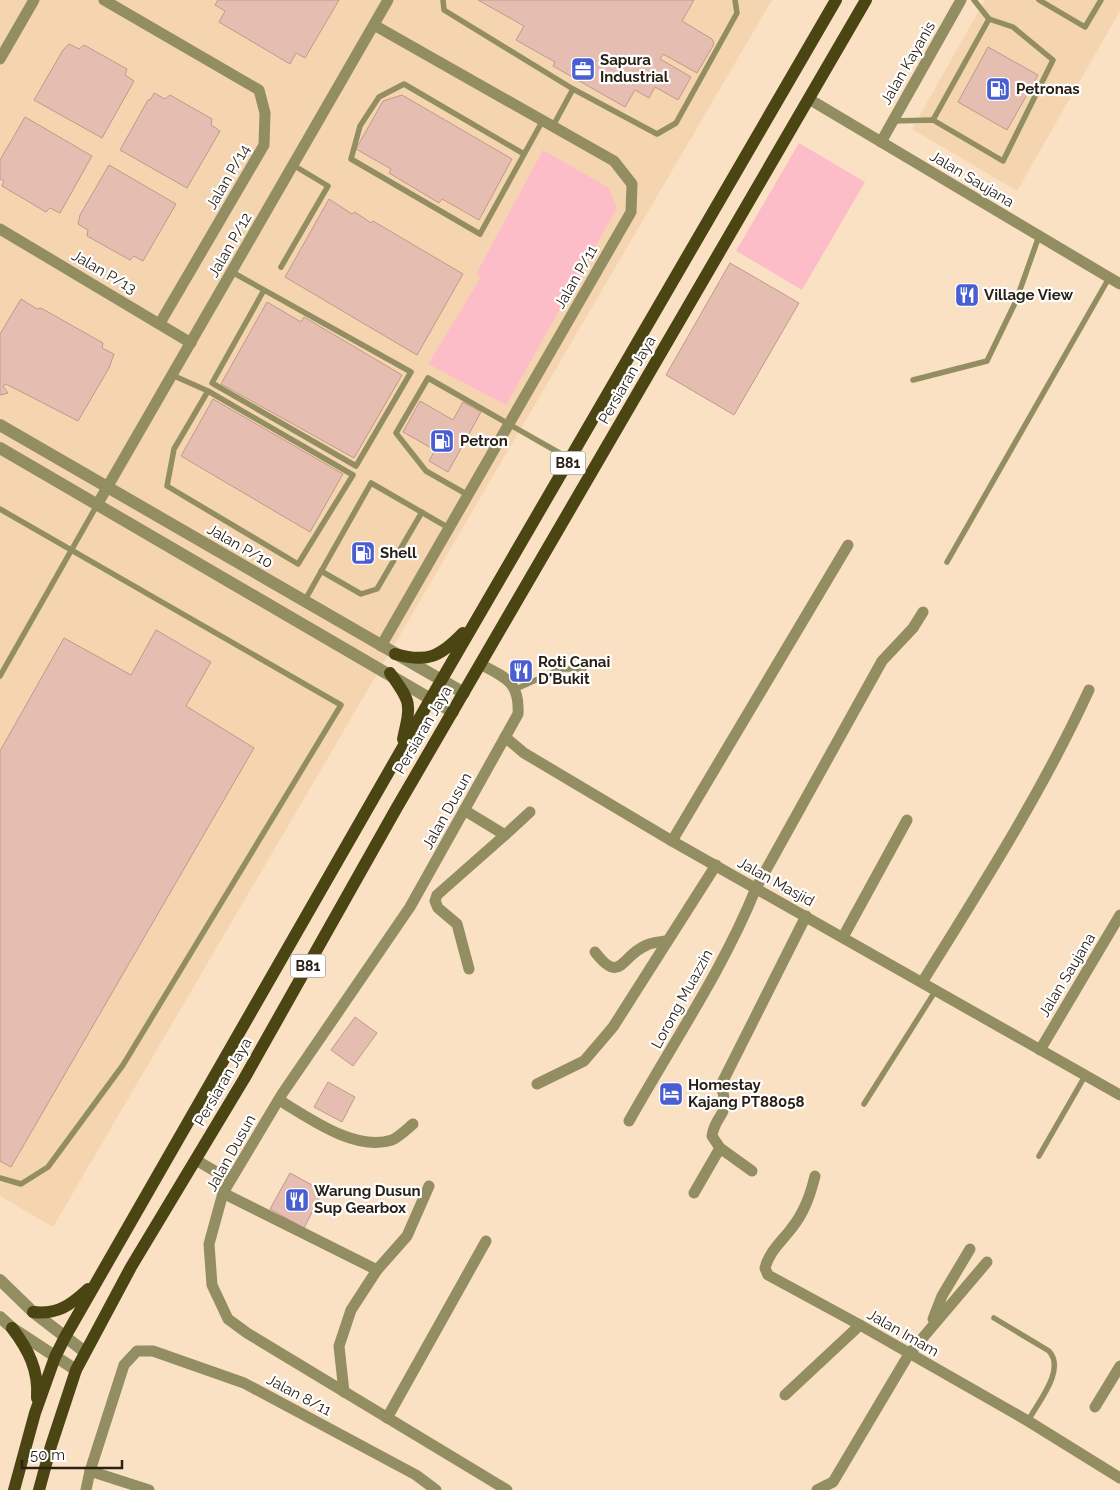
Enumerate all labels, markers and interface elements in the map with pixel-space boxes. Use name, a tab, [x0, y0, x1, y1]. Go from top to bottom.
street label: Jalan Kayanis	[877, 18, 939, 108]
place label: Sapura Industrial	[600, 51, 669, 86]
office icon: Sapura Industrial	[570, 56, 596, 82]
fuel station icon: Petronas	[985, 76, 1011, 102]
place label: Petronas	[1016, 80, 1080, 98]
street label: Jalan P/14	[202, 141, 254, 213]
street label: Jalan Saujana	[927, 147, 1017, 211]
street label: Jalan P/12	[204, 209, 256, 280]
street label: Jalan P/11	[551, 242, 602, 312]
street label: Jalan P/13	[69, 246, 139, 298]
restaurant icon: Village View	[954, 282, 980, 308]
place label: Village View	[984, 286, 1073, 304]
street label: Persiaran Jaya	[595, 333, 659, 427]
fuel station icon: Petron	[429, 428, 455, 454]
place label: Petron	[460, 432, 508, 450]
road number: B81	[550, 452, 586, 474]
street label: Jalan P/10	[204, 520, 276, 572]
fuel station icon: Shell	[350, 540, 376, 566]
place label: Shell	[380, 544, 417, 562]
place label: Roti Canai D'Bukit	[538, 653, 610, 688]
restaurant icon: Roti Canai D'Bukit	[508, 658, 534, 684]
street label: Persiaran Jaya	[391, 683, 455, 777]
street label: Jalan Dusun	[419, 770, 475, 852]
street label: Jalan Masjid	[735, 854, 817, 910]
street label: Jalan Saujana	[1035, 930, 1099, 1020]
street label: Lorong Muazzin	[647, 946, 717, 1052]
road number: B81	[290, 954, 326, 978]
street label: Persiaran Jaya	[191, 1035, 255, 1129]
place label: Homestay Kajang PT88058	[688, 1076, 805, 1111]
hotel icon: Homestay Kajang PT88058	[658, 1081, 684, 1107]
street label: Jalan Dusun	[203, 1112, 259, 1194]
place label: Warung Dusun Sup Gearbox	[314, 1182, 421, 1217]
restaurant icon: Warung Dusun Sup Gearbox	[284, 1187, 310, 1213]
street label: Jalan Imam	[864, 1305, 942, 1361]
street label: Jalan 8/11	[264, 1370, 335, 1420]
scale bar	[22, 1438, 122, 1470]
text: 50 m	[30, 1446, 65, 1464]

